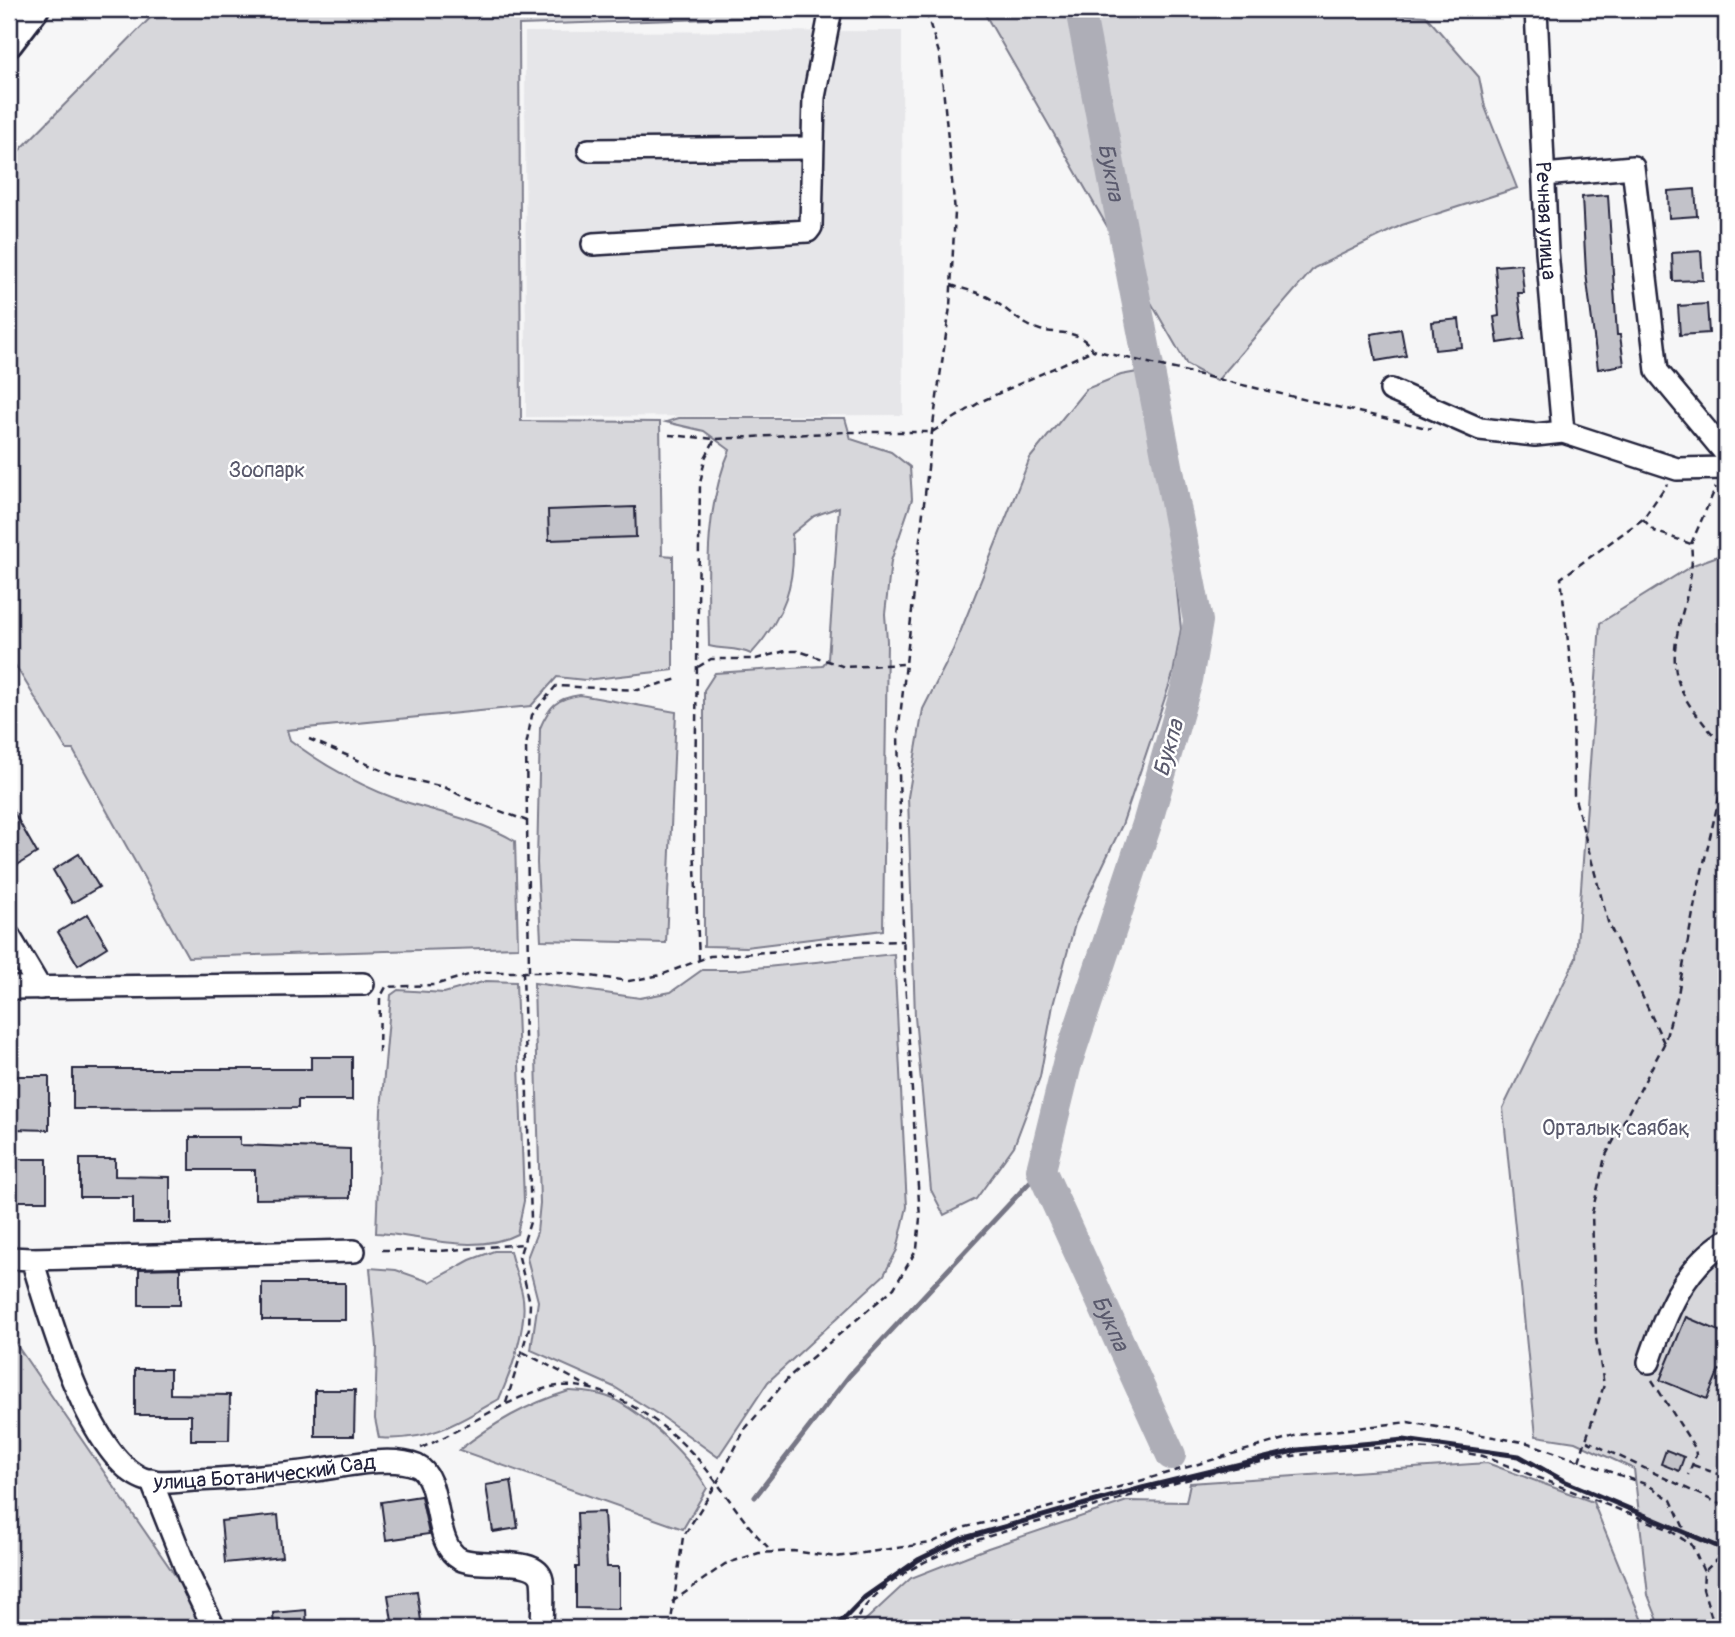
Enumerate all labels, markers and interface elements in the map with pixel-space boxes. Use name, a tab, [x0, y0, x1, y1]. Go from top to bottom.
water label: Букпа	[1091, 141, 1131, 205]
street label: Речная улица	[1529, 161, 1562, 281]
park label: Зоопарк	[229, 457, 305, 484]
water label: Букпа	[1147, 715, 1191, 780]
park label: Орталық саябақ	[1542, 1115, 1690, 1142]
water label: Букпа	[1085, 1291, 1136, 1357]
street label: улица Ботанический Сад	[152, 1449, 377, 1496]

